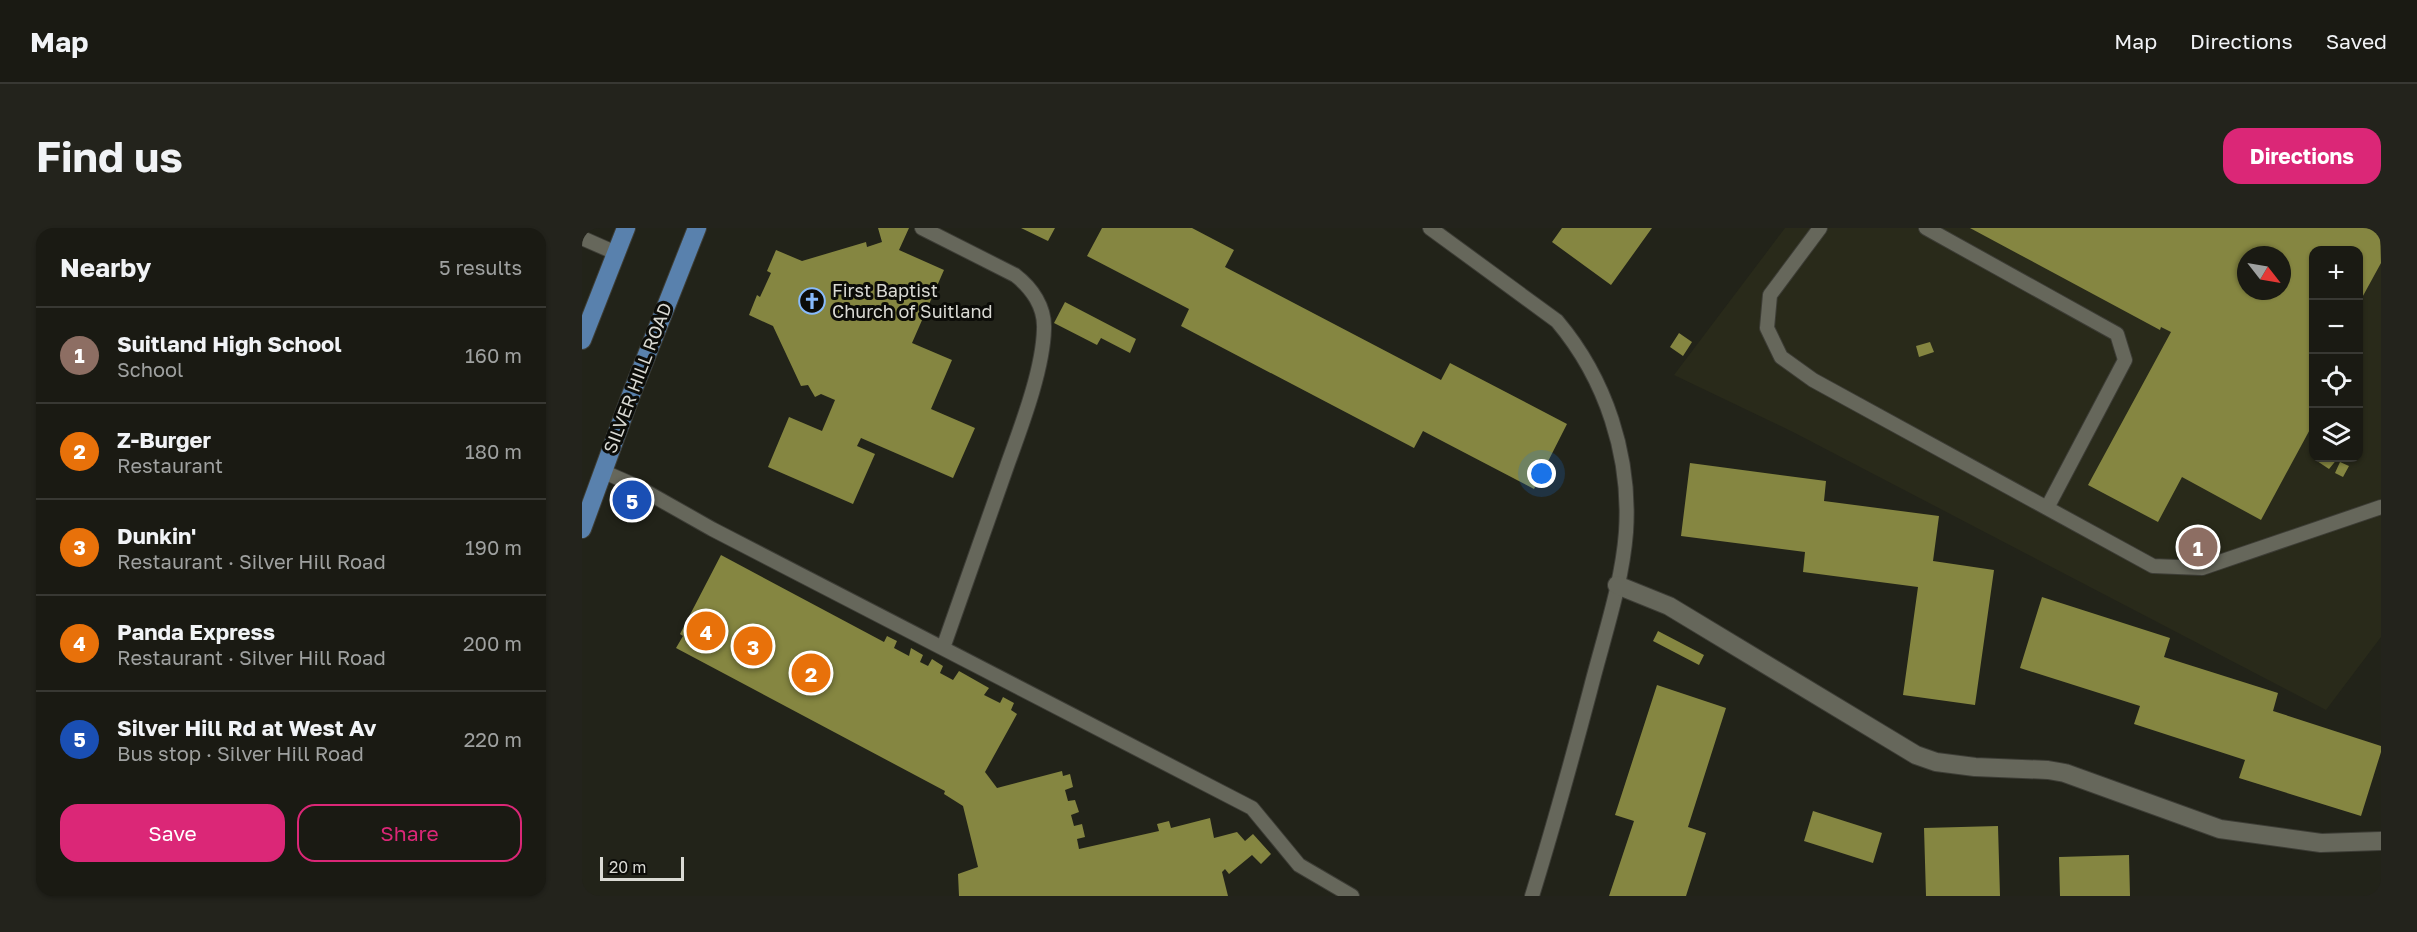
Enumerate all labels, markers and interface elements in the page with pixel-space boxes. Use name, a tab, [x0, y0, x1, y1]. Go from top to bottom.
text: Map	[30, 25, 88, 58]
text: Map	[2114, 28, 2157, 54]
text: Directions	[2190, 28, 2293, 54]
text: Saved	[2326, 28, 2387, 54]
button: Directions	[2223, 128, 2381, 184]
text: Find us	[36, 131, 183, 181]
north arrow	[2237, 246, 2291, 300]
map controls	[2309, 246, 2363, 462]
button: +	[2309, 246, 2363, 300]
text: Nearby	[60, 252, 151, 283]
text: 5 results	[439, 255, 522, 279]
place label: First Baptist Church of Suitland	[832, 279, 993, 322]
church icon: First Baptist Church of Suitland	[797, 286, 827, 316]
street label: SILVER HILL ROAD	[598, 299, 676, 456]
button: −	[2309, 300, 2363, 354]
text: Suitland High School	[117, 330, 342, 357]
text: 1	[74, 343, 85, 367]
text: 160 m	[465, 343, 522, 367]
button: locate	[2309, 354, 2363, 408]
text: School	[117, 357, 183, 381]
button: layers	[2309, 408, 2363, 462]
text: Z-Burger	[117, 426, 211, 453]
text: 2	[73, 439, 86, 463]
text: 180 m	[465, 439, 522, 463]
text: Restaurant	[117, 453, 223, 477]
your location	[1527, 459, 1556, 488]
pin: 5	[613, 478, 652, 522]
text: Dunkin'	[117, 522, 196, 549]
pin: 1	[2178, 524, 2218, 570]
text: 3	[73, 535, 86, 559]
text: 190 m	[465, 535, 522, 559]
text: Restaurant · Silver Hill Road	[117, 549, 386, 573]
pin: 4	[686, 608, 726, 654]
text: Panda Express	[117, 618, 275, 645]
pin: 3	[734, 624, 772, 668]
text: 4	[73, 631, 86, 655]
text: 200 m	[463, 631, 522, 655]
text: Restaurant · Silver Hill Road	[117, 645, 386, 669]
pin: 2	[792, 650, 830, 696]
text: Silver Hill Rd at West Av	[117, 714, 377, 741]
text: 5	[73, 727, 86, 751]
text: 220 m	[464, 727, 522, 751]
text: Bus stop · Silver Hill Road	[117, 741, 364, 765]
button: Save	[60, 804, 285, 862]
button: Share	[297, 804, 522, 862]
scale bar	[600, 854, 684, 882]
text: 20 m	[609, 857, 646, 877]

